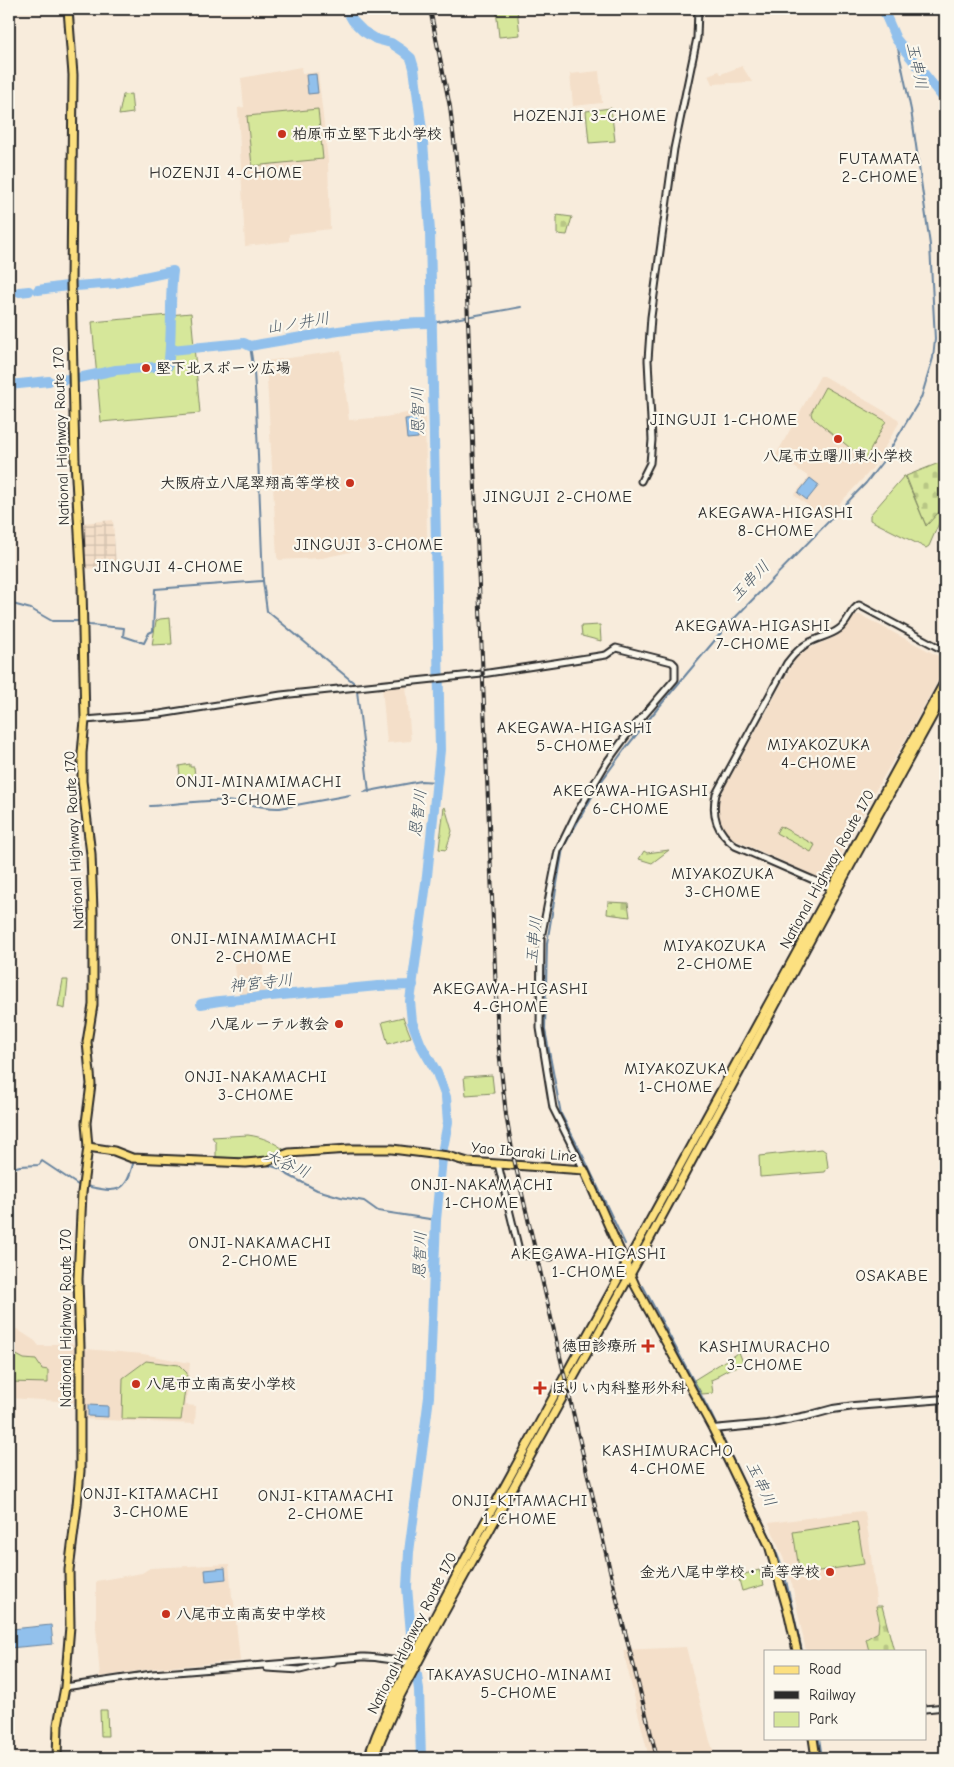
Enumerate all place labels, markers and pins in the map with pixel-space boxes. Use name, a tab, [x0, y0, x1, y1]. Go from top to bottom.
place label: 柏原市立堅下北小学校	[292, 125, 442, 143]
marker: 柏原市立堅下北小学校	[276, 128, 288, 140]
place label: 堅下北スポーツ広場	[156, 359, 291, 377]
marker: 堅下北スポーツ広場	[140, 362, 152, 374]
marker: 八尾市立曙川東小学校	[832, 433, 844, 445]
place label: 八尾市立曙川東小学校	[763, 447, 913, 465]
place label: 大阪府立八尾翠翔高等学校	[160, 474, 340, 492]
marker: 大阪府立八尾翠翔高等学校	[344, 477, 356, 489]
place label: 八尾ルーテル教会	[209, 1015, 329, 1033]
marker: 八尾ルーテル教会	[333, 1018, 345, 1030]
place label: 徳田診療所	[562, 1337, 637, 1355]
marker: 徳田診療所	[641, 1339, 655, 1353]
place label: 八尾市立南高安小学校	[146, 1375, 296, 1393]
marker: 八尾市立南高安小学校	[130, 1378, 142, 1390]
place label: ほりい内科整形外科	[551, 1379, 686, 1397]
marker: ほりい内科整形外科	[533, 1381, 547, 1395]
place label: 金光八尾中学校・高等学校	[640, 1563, 820, 1581]
marker: 金光八尾中学校・高等学校	[824, 1566, 836, 1578]
place label: 八尾市立南高安中学校	[176, 1605, 326, 1623]
marker: 八尾市立南高安中学校	[160, 1608, 172, 1620]

